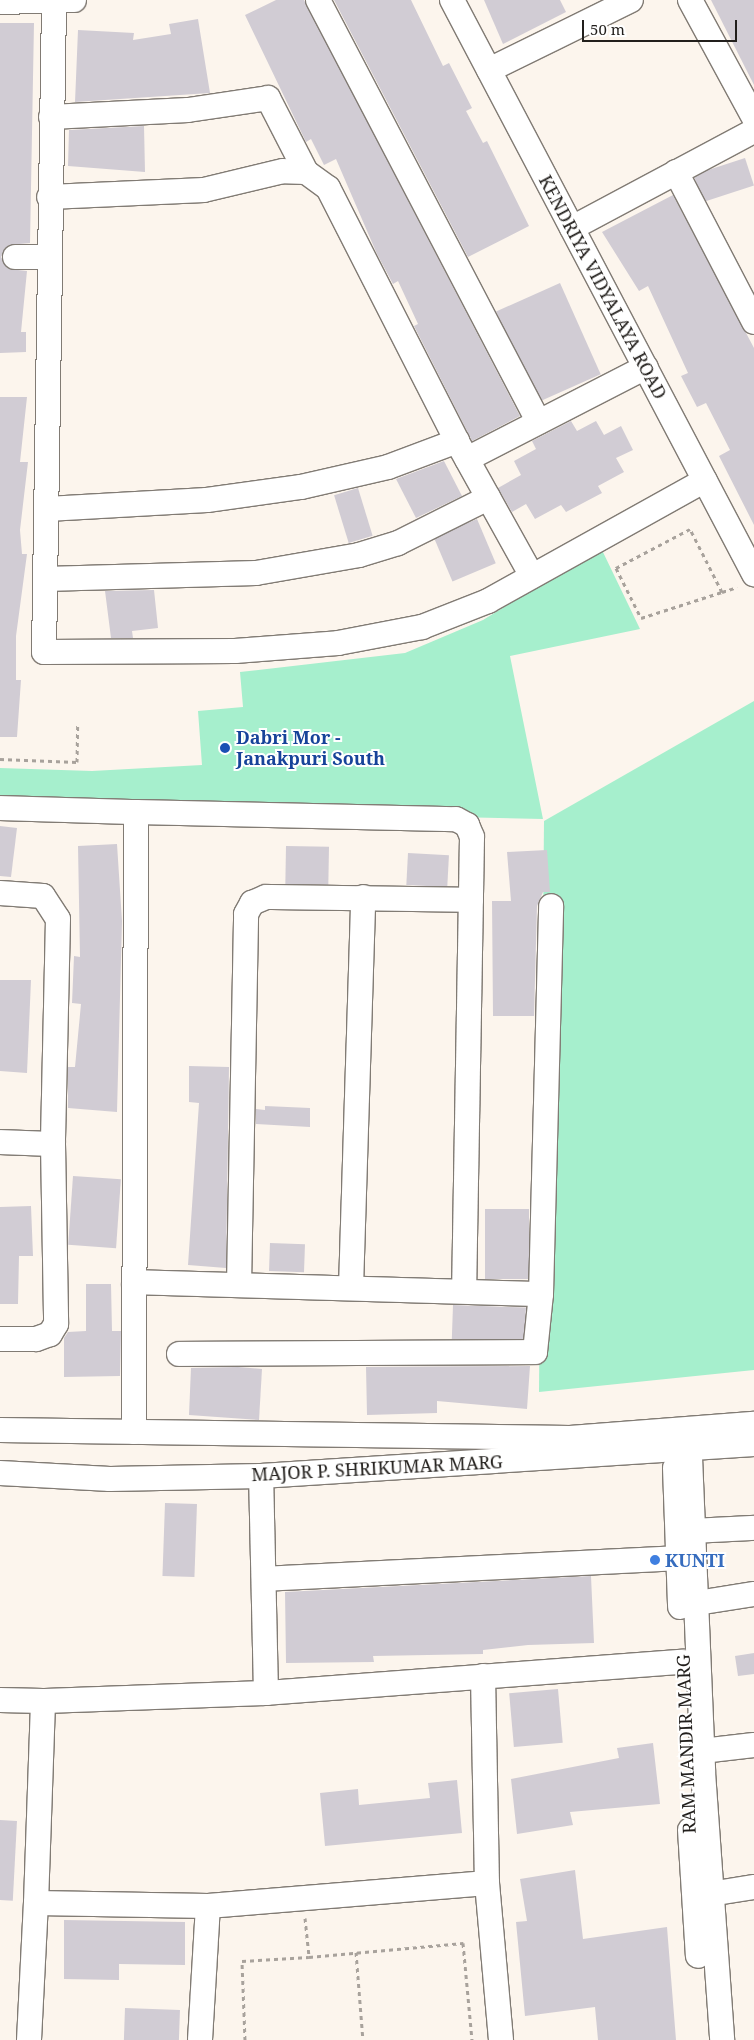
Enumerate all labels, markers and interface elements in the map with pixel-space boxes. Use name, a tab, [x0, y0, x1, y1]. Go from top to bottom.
scale bar	[584, 10, 739, 42]
text: 50 m	[590, 19, 625, 39]
street label: KENDRIYA VIDYALAYA ROAD	[535, 171, 671, 403]
place label: Dabri Mor - Janakpuri South	[236, 727, 385, 770]
marker: Dabri Mor - Janakpuri South	[218, 741, 232, 755]
street label: MAJOR P. SHRIKUMAR MARG	[251, 1451, 503, 1485]
place label: KUNTI	[665, 1549, 725, 1571]
marker: KUNTI	[649, 1554, 661, 1566]
street label: RAM MANDIR MARG	[672, 1654, 700, 1834]

